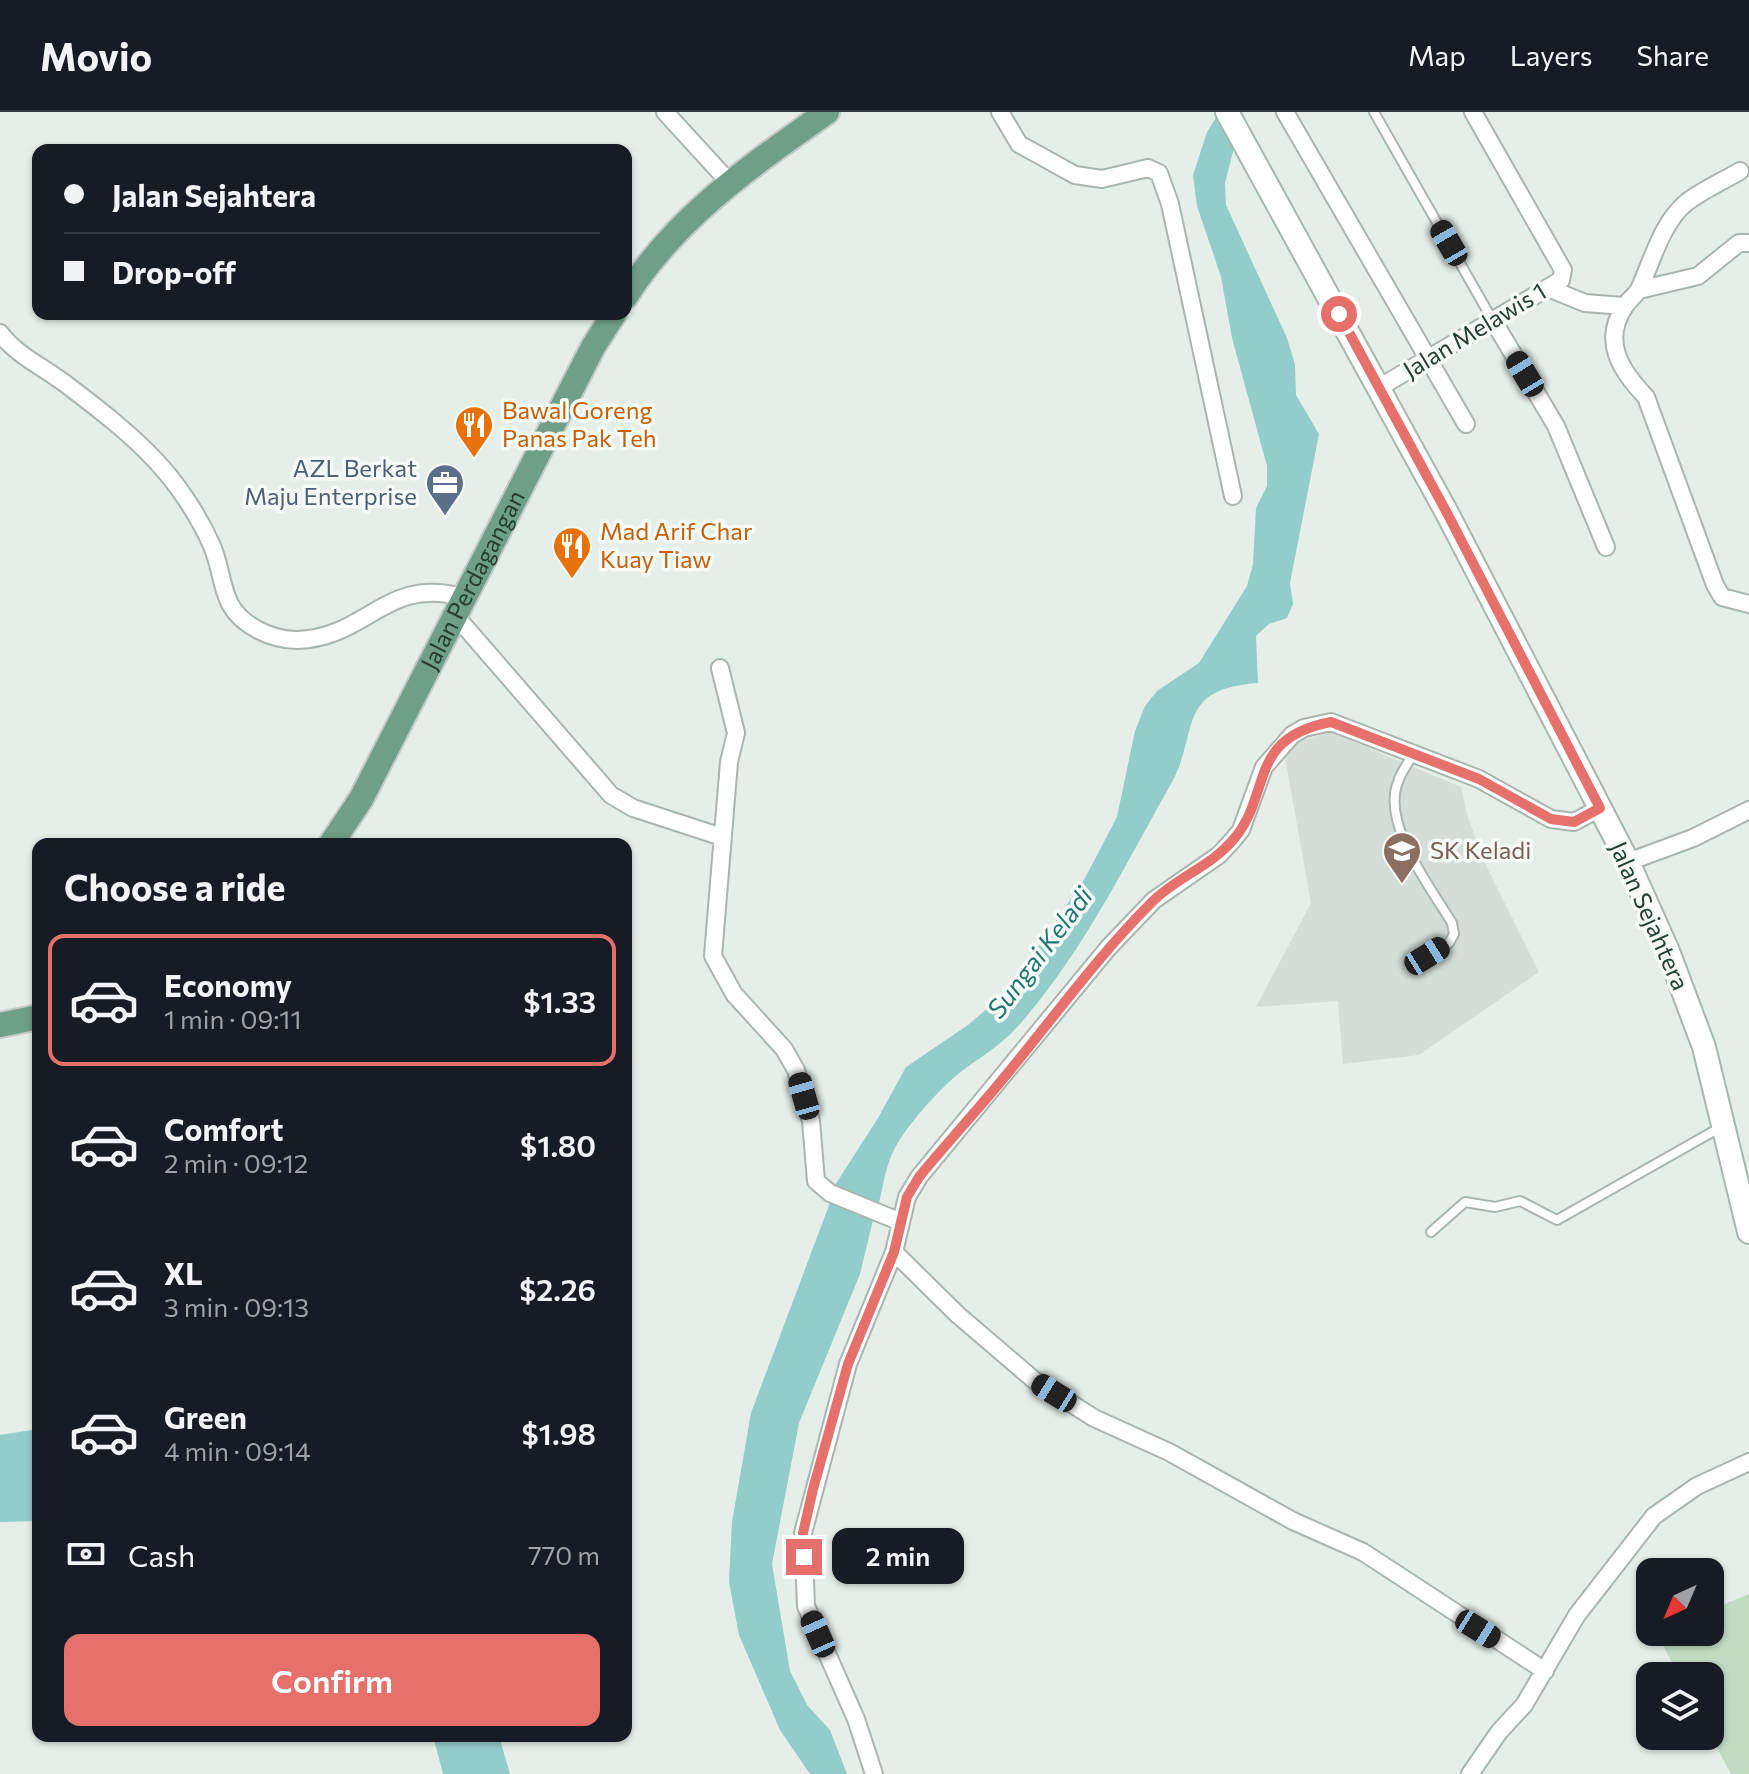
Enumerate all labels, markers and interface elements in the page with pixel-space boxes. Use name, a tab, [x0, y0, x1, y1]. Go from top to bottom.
text: Movio	[40, 32, 152, 79]
text: Map	[1408, 38, 1466, 72]
text: Layers	[1510, 38, 1592, 72]
text: Share	[1636, 38, 1709, 72]
text: Jalan Sejahtera	[112, 176, 316, 213]
car	[1427, 216, 1471, 270]
text: Drop-off	[112, 253, 236, 290]
street label: Jalan Melawis 1	[1397, 276, 1551, 384]
route start	[1321, 296, 1357, 332]
car	[1502, 347, 1548, 401]
place label: Bawal Goreng Panas Pak Teh	[502, 395, 657, 452]
restaurant icon: Bawal Goreng Panas Pak Teh	[453, 404, 495, 459]
place label: AZL Berkat Maju Enterprise	[244, 453, 417, 510]
office icon: AZL Berkat Maju Enterprise	[424, 462, 466, 517]
street label: Jalan Perdagangan	[414, 485, 530, 674]
place label: Mad Arif Char Kuay Tiaw	[600, 516, 753, 573]
restaurant icon: Mad Arif Char Kuay Tiaw	[551, 525, 593, 580]
school or university icon: SK Keladi	[1381, 830, 1423, 885]
place label: SK Keladi	[1430, 835, 1531, 864]
street label: Jalan Sejahtera	[1605, 836, 1696, 994]
text: Choose a ride	[64, 864, 285, 908]
water label: Sungai Keladi	[980, 880, 1099, 1024]
car	[1400, 933, 1454, 979]
icon: car	[68, 964, 140, 1036]
text: Economy	[164, 966, 292, 1003]
text: $1.33	[523, 982, 596, 1019]
text: 1 min · 09:11	[164, 1003, 302, 1034]
car	[786, 1070, 822, 1122]
icon: car	[68, 1108, 140, 1180]
text: Comfort	[164, 1110, 283, 1147]
text: $1.80	[520, 1126, 596, 1163]
text: 2 min · 09:12	[164, 1147, 308, 1178]
icon: car	[68, 1252, 140, 1324]
text: XL	[164, 1254, 203, 1291]
text: $2.26	[519, 1270, 596, 1307]
text: 3 min · 09:13	[164, 1291, 309, 1322]
car	[1027, 1370, 1081, 1416]
icon: car	[68, 1396, 140, 1468]
text: Green	[164, 1398, 247, 1435]
text: $1.98	[522, 1414, 596, 1451]
text: 4 min · 09:14	[164, 1435, 311, 1466]
callout: 2 min	[832, 1529, 964, 1585]
icon: cash	[64, 1532, 108, 1576]
text: Cash	[128, 1536, 195, 1573]
text: 770 m	[528, 1539, 600, 1570]
route end	[786, 1539, 822, 1575]
text: 2 min	[866, 1540, 930, 1571]
north arrow	[1636, 1558, 1724, 1646]
map controls	[1636, 1558, 1724, 1750]
car	[1451, 1606, 1505, 1652]
car	[797, 1607, 839, 1661]
button: Confirm	[64, 1634, 600, 1726]
button: layers	[1636, 1662, 1724, 1750]

